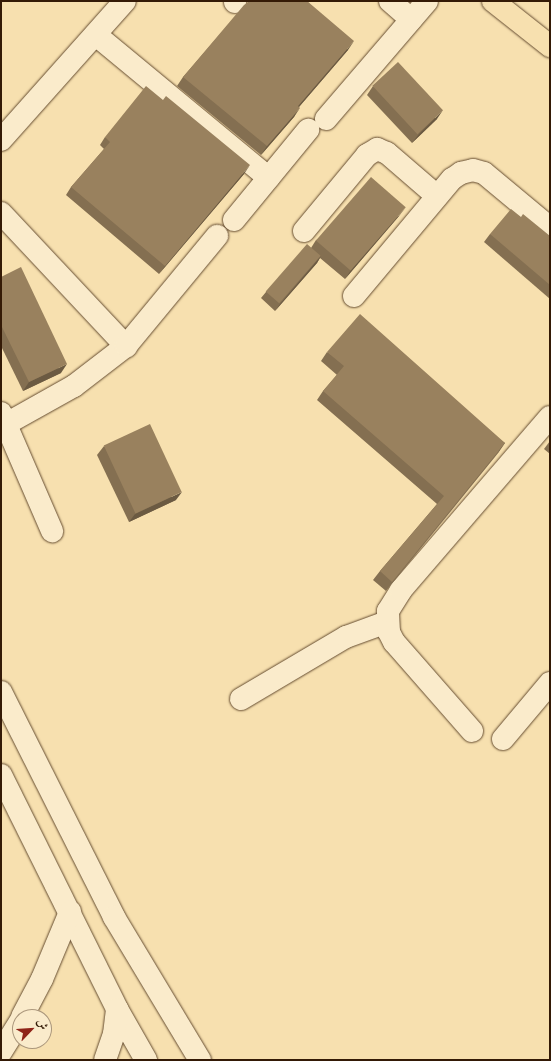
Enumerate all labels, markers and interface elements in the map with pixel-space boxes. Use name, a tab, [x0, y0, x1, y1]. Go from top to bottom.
north arrow	[12, 1009, 52, 1049]
text: ش	[33, 1016, 51, 1032]

